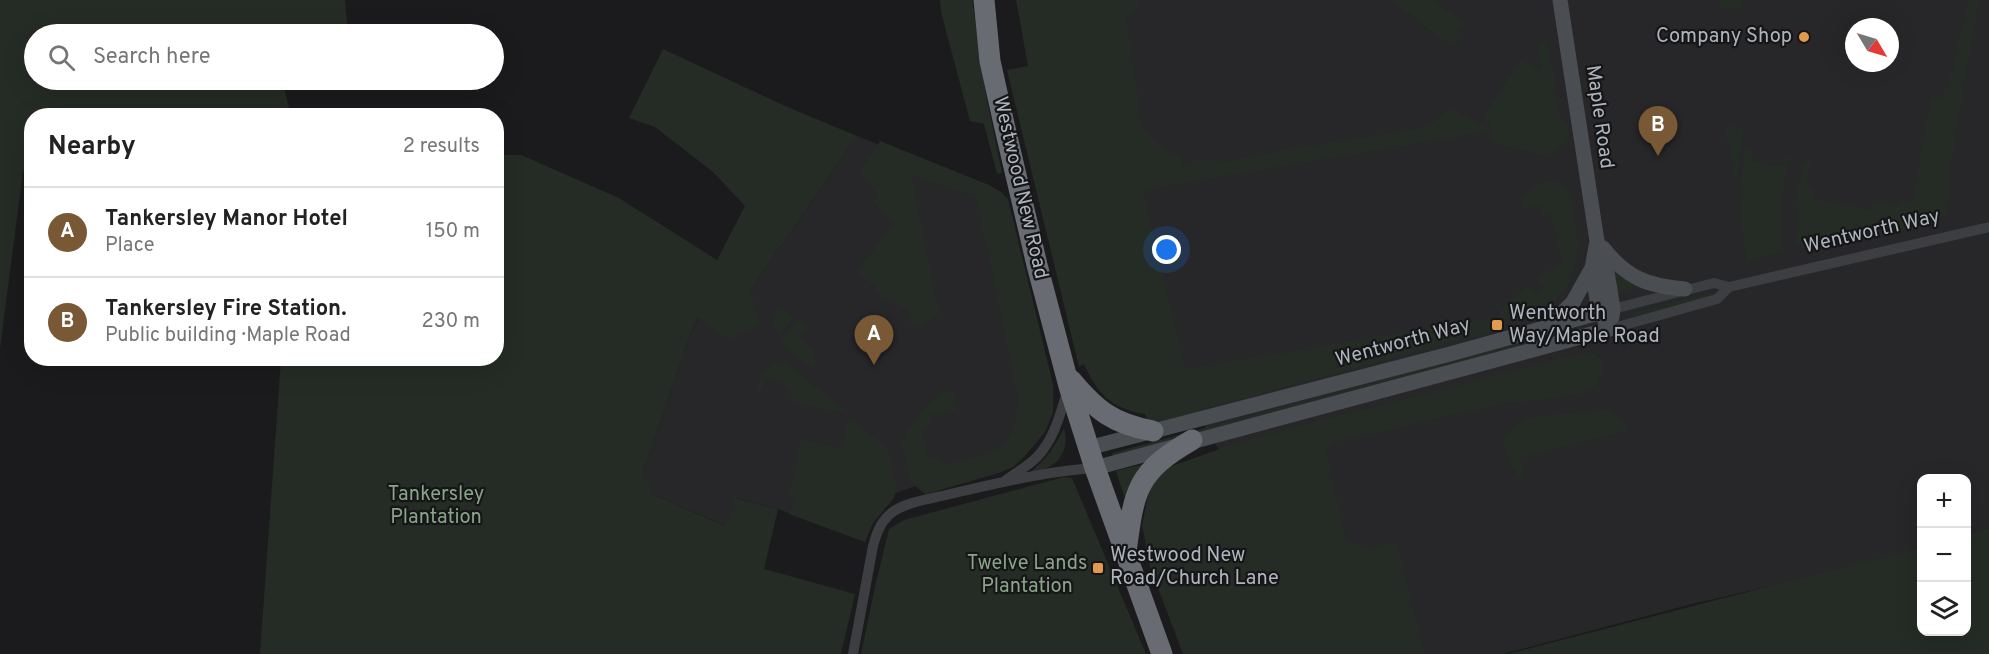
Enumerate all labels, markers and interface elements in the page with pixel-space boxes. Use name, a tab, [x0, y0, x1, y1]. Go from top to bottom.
north arrow	[1845, 18, 1899, 72]
search box	[24, 24, 504, 90]
place label: Company Shop	[1656, 24, 1792, 50]
marker: Company Shop	[1797, 30, 1811, 44]
icon: search	[45, 41, 78, 74]
text: Search here	[93, 44, 211, 71]
street label: Maple Road	[1579, 63, 1619, 171]
street label: Westwood New Road	[986, 94, 1054, 282]
pin: B	[1638, 106, 1678, 156]
text: Nearby	[48, 131, 136, 164]
text: 2 results	[403, 134, 480, 160]
street label: Wentworth Way	[1801, 204, 1943, 260]
text: Tankersley Manor Hotel	[105, 206, 348, 233]
text: A	[60, 219, 75, 245]
text: 150 m	[426, 219, 480, 245]
text: Place	[105, 233, 155, 259]
your location	[1152, 235, 1181, 264]
text: Tankersley Fire Station.	[105, 296, 347, 323]
place label: Wentworth Way/Maple Road	[1509, 301, 1660, 350]
text: B	[61, 309, 74, 335]
text: 230 m	[421, 309, 480, 335]
street label: Wentworth Way	[1333, 312, 1473, 374]
pin: A	[854, 316, 894, 365]
marker: Wentworth Way/Maple Road	[1490, 318, 1504, 332]
text: Public building · Maple Road	[105, 323, 351, 349]
map controls	[1917, 474, 1971, 636]
button: +	[1917, 474, 1971, 528]
park label: Tankersley Plantation	[388, 482, 484, 531]
button: −	[1917, 528, 1971, 582]
place label: Westwood New Road/Church Lane	[1110, 543, 1279, 592]
park label: Twelve Lands Plantation	[967, 551, 1087, 600]
marker: Westwood New Road/Church Lane	[1091, 561, 1105, 575]
button: layers	[1917, 582, 1971, 636]

